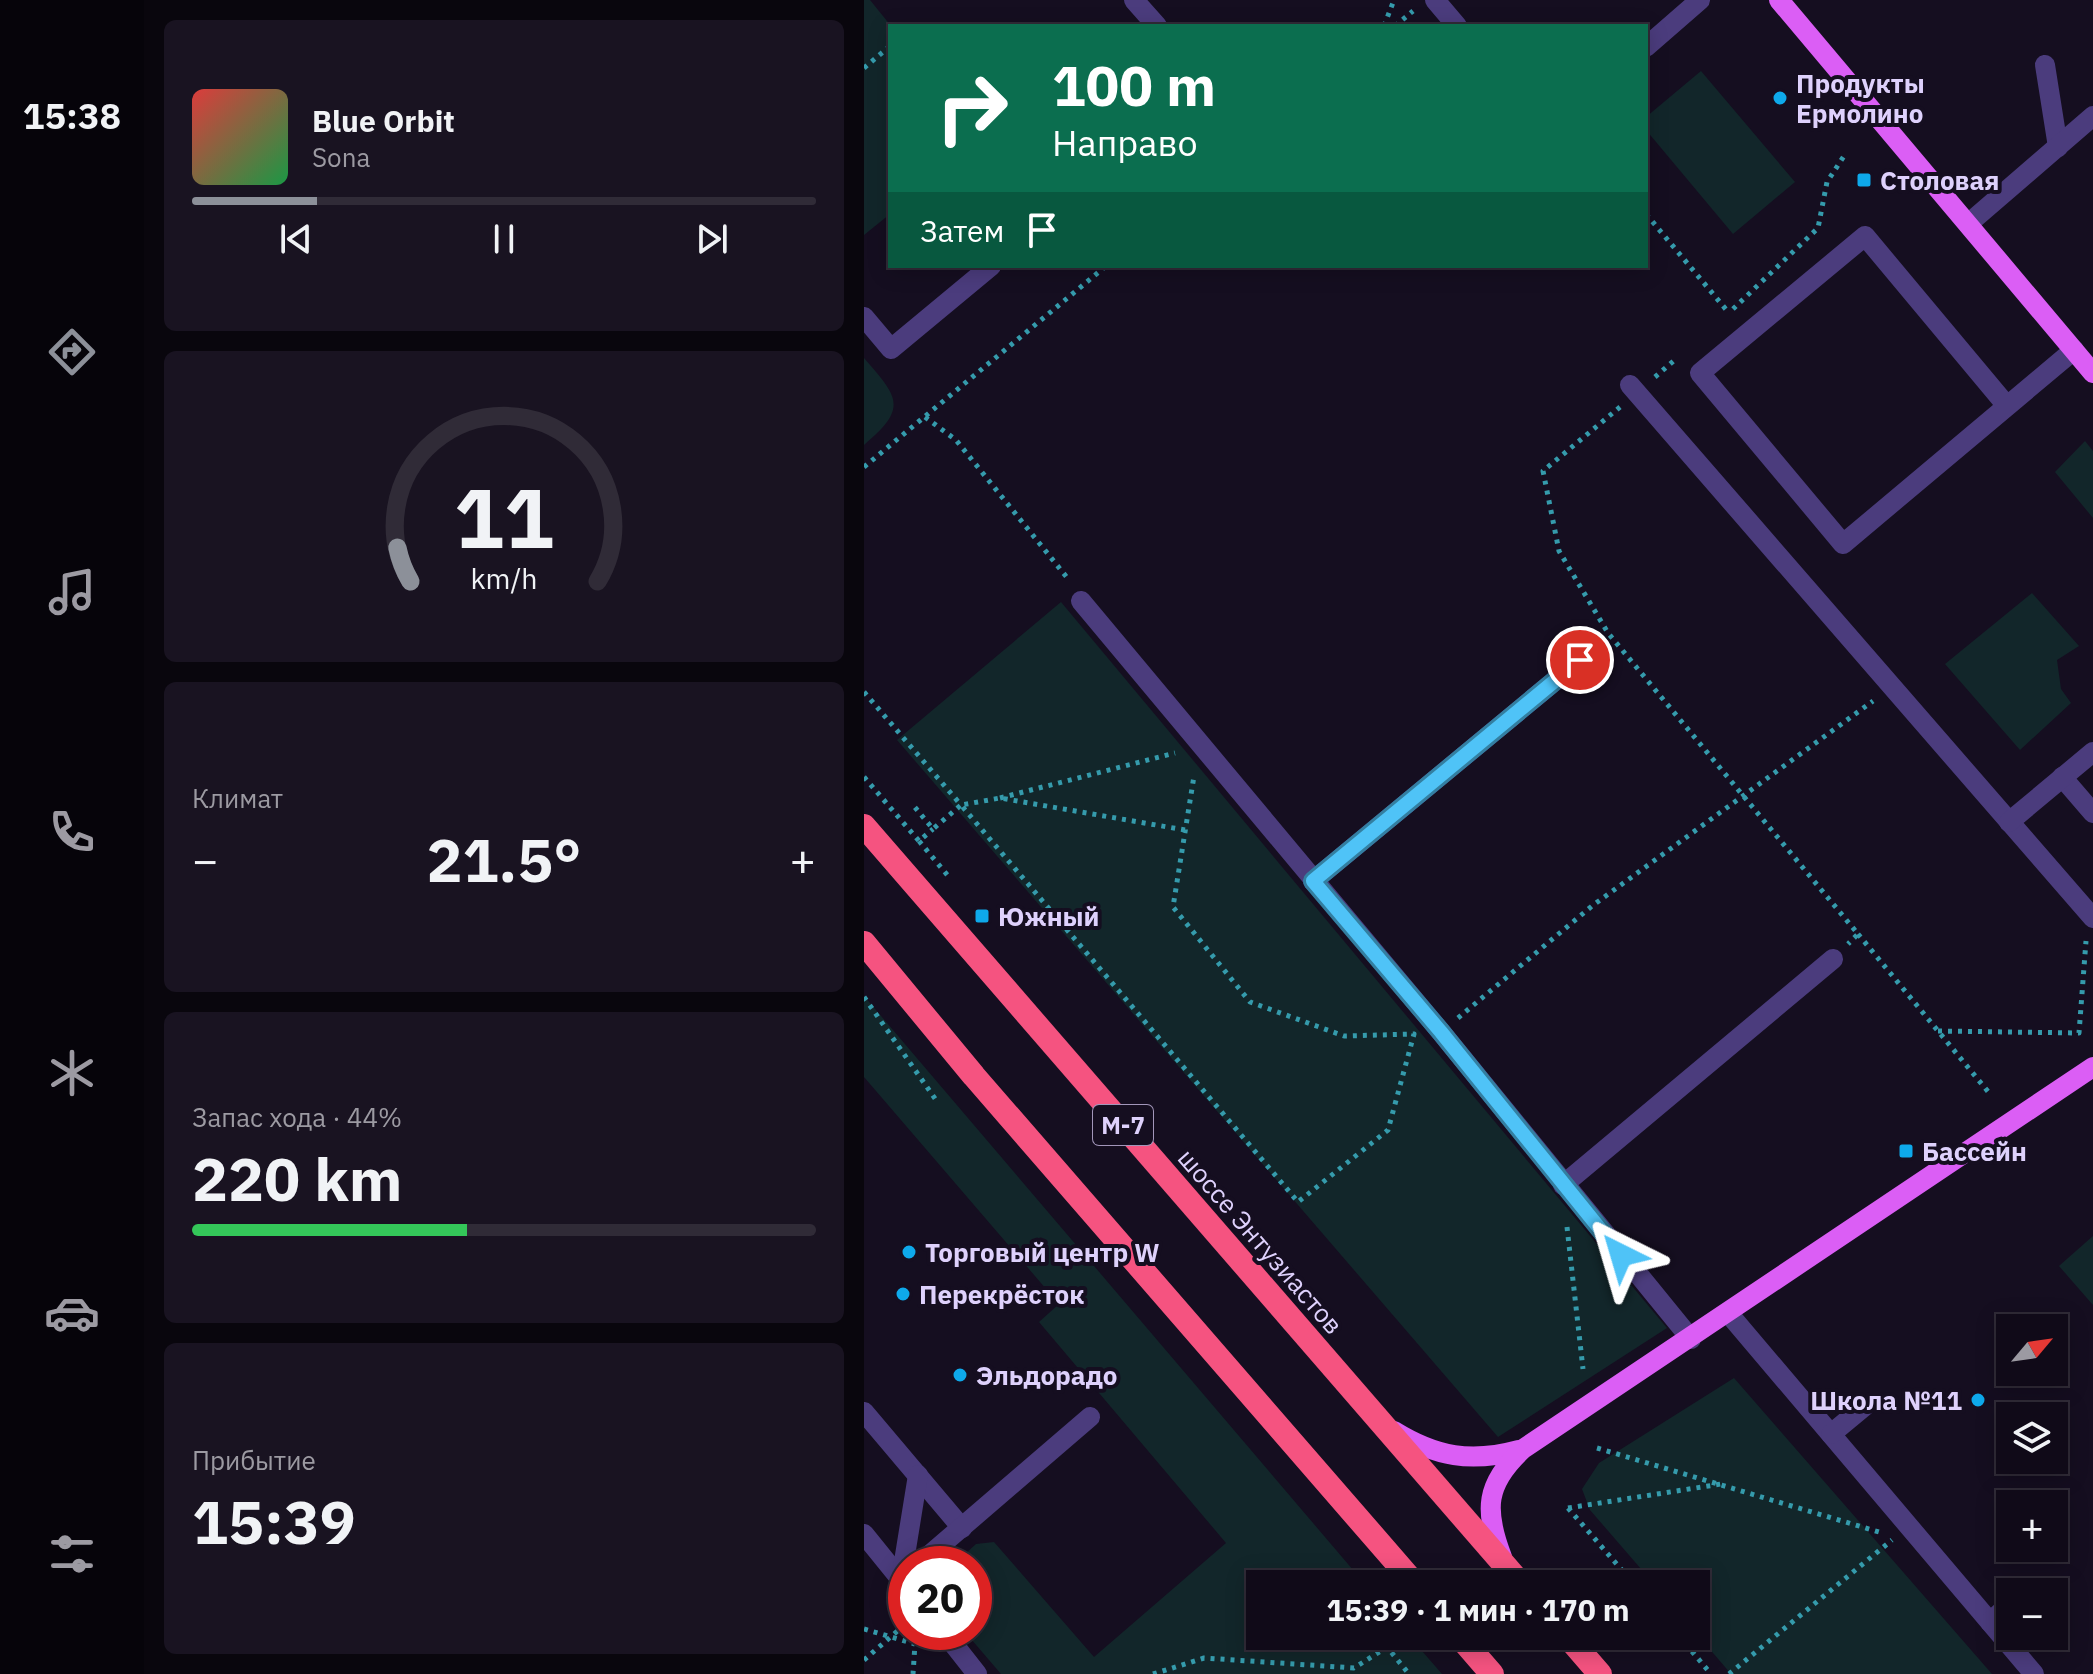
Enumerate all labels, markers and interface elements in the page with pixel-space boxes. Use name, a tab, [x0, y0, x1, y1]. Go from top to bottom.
text: 100 m	[1052, 49, 1216, 121]
icon: right	[920, 56, 1024, 160]
place label: Продукты Ермолино	[1796, 66, 1925, 130]
marker: Продукты Ермолино	[1771, 89, 1789, 107]
text: 15:38	[23, 92, 121, 139]
text: Blue Orbit	[312, 101, 455, 140]
text: Направо	[1052, 119, 1198, 166]
text: Sona	[312, 140, 370, 174]
place label: Столовая	[1880, 163, 2000, 197]
marker: Столовая	[1855, 171, 1873, 189]
icon: arrive	[1020, 208, 1064, 252]
text: Затем	[920, 211, 1004, 250]
icon: previous	[274, 217, 318, 261]
icon: pause	[482, 217, 526, 261]
icon: next	[690, 217, 734, 261]
icon: directions	[44, 324, 100, 380]
text: 11	[454, 463, 554, 571]
text: km/h	[470, 560, 538, 597]
icon: music	[44, 564, 100, 620]
pin	[1546, 626, 1614, 694]
icon: arrive	[1558, 638, 1602, 682]
text: Климат	[192, 781, 283, 815]
icon: phone	[44, 804, 100, 860]
text: 21.5°	[427, 820, 581, 899]
text: −	[192, 831, 218, 888]
text: +	[790, 831, 816, 888]
place label: Южный	[998, 899, 1100, 933]
marker: Южный	[973, 907, 991, 925]
icon: climate	[44, 1045, 100, 1101]
text: Запас хода · 44%	[192, 1100, 402, 1134]
road number: М-7	[1093, 1105, 1153, 1145]
place label: Бассейн	[1922, 1134, 2027, 1168]
text: 220 km	[192, 1139, 402, 1218]
street label: шоссе Энтузиастов	[1171, 1141, 1351, 1341]
marker: Бассейн	[1897, 1142, 1915, 1160]
position arrow	[1579, 1213, 1663, 1297]
place label: Торговый центр W	[925, 1235, 1160, 1269]
marker: Торговый центр W	[900, 1243, 918, 1261]
place label: Перекрёсток	[919, 1277, 1085, 1311]
icon: car	[44, 1285, 100, 1341]
marker: Перекрёсток	[894, 1285, 912, 1303]
north arrow	[1996, 1314, 2068, 1386]
map controls	[1996, 1314, 2068, 1650]
place label: Эльдорадо	[976, 1358, 1117, 1392]
marker: Эльдорадо	[951, 1366, 969, 1384]
place label: Школа №11	[1810, 1383, 1962, 1417]
marker: Школа №11	[1969, 1391, 1987, 1409]
button: layers	[1996, 1402, 2068, 1474]
text: Прибытие	[192, 1443, 316, 1477]
text: 15:39	[192, 1482, 356, 1561]
button: +	[1996, 1490, 2068, 1562]
icon: filters	[44, 1526, 100, 1582]
speed limit sign: 20	[888, 1546, 992, 1650]
button: −	[1996, 1578, 2068, 1650]
text: 15:39 · 1 мин · 170 m	[1326, 1590, 1630, 1629]

